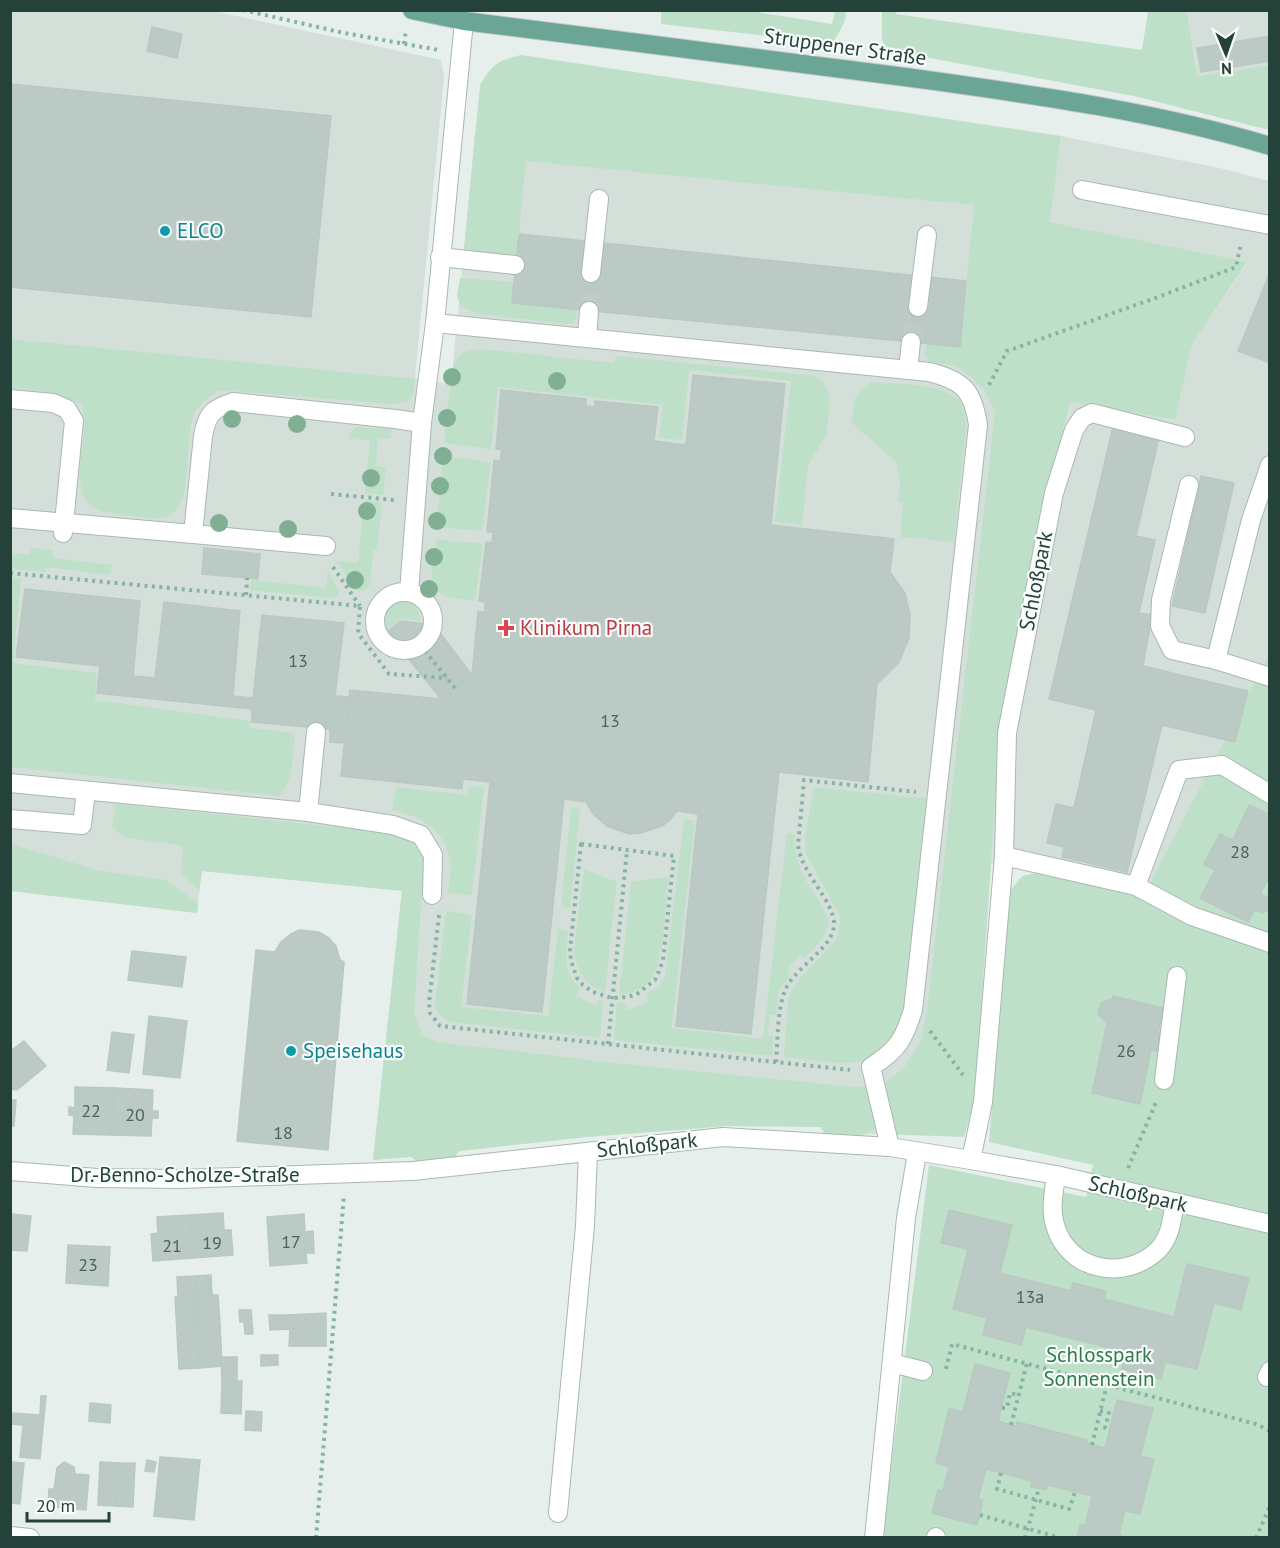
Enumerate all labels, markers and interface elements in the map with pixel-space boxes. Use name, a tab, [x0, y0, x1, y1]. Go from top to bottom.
street label: Struppener Straße	[762, 22, 928, 71]
north arrow	[1196, 24, 1256, 84]
text: N	[1221, 59, 1232, 79]
place label: ELCO	[177, 217, 224, 244]
marker: ELCO	[158, 224, 172, 238]
street label: Schloßpark	[1013, 529, 1058, 633]
place label: Klinikum Pirna	[520, 614, 652, 641]
marker: Klinikum Pirna	[497, 619, 515, 637]
house number: 13	[288, 649, 308, 672]
house number: 13	[600, 709, 620, 732]
house number: 28	[1230, 840, 1250, 863]
place label: Speisehaus	[303, 1037, 403, 1064]
house number: 26	[1116, 1039, 1136, 1062]
marker: Speisehaus	[284, 1044, 298, 1058]
house number: 22	[81, 1099, 101, 1122]
house number: 20	[125, 1103, 145, 1126]
house number: 18	[273, 1121, 293, 1144]
street label: Schloßpark	[595, 1126, 699, 1163]
street label: Dr.-Benno-Scholze-Straße	[70, 1161, 300, 1188]
street label: Schloßpark	[1086, 1169, 1190, 1218]
house number: 17	[281, 1230, 301, 1253]
house number: 19	[202, 1231, 222, 1254]
house number: 21	[162, 1234, 182, 1257]
house number: 23	[78, 1253, 98, 1276]
house number: 13a	[1016, 1285, 1044, 1308]
park label: Schlosspark Sonnenstein	[1043, 1341, 1155, 1392]
scale bar	[27, 1485, 110, 1523]
text: 20 m	[36, 1494, 75, 1517]

